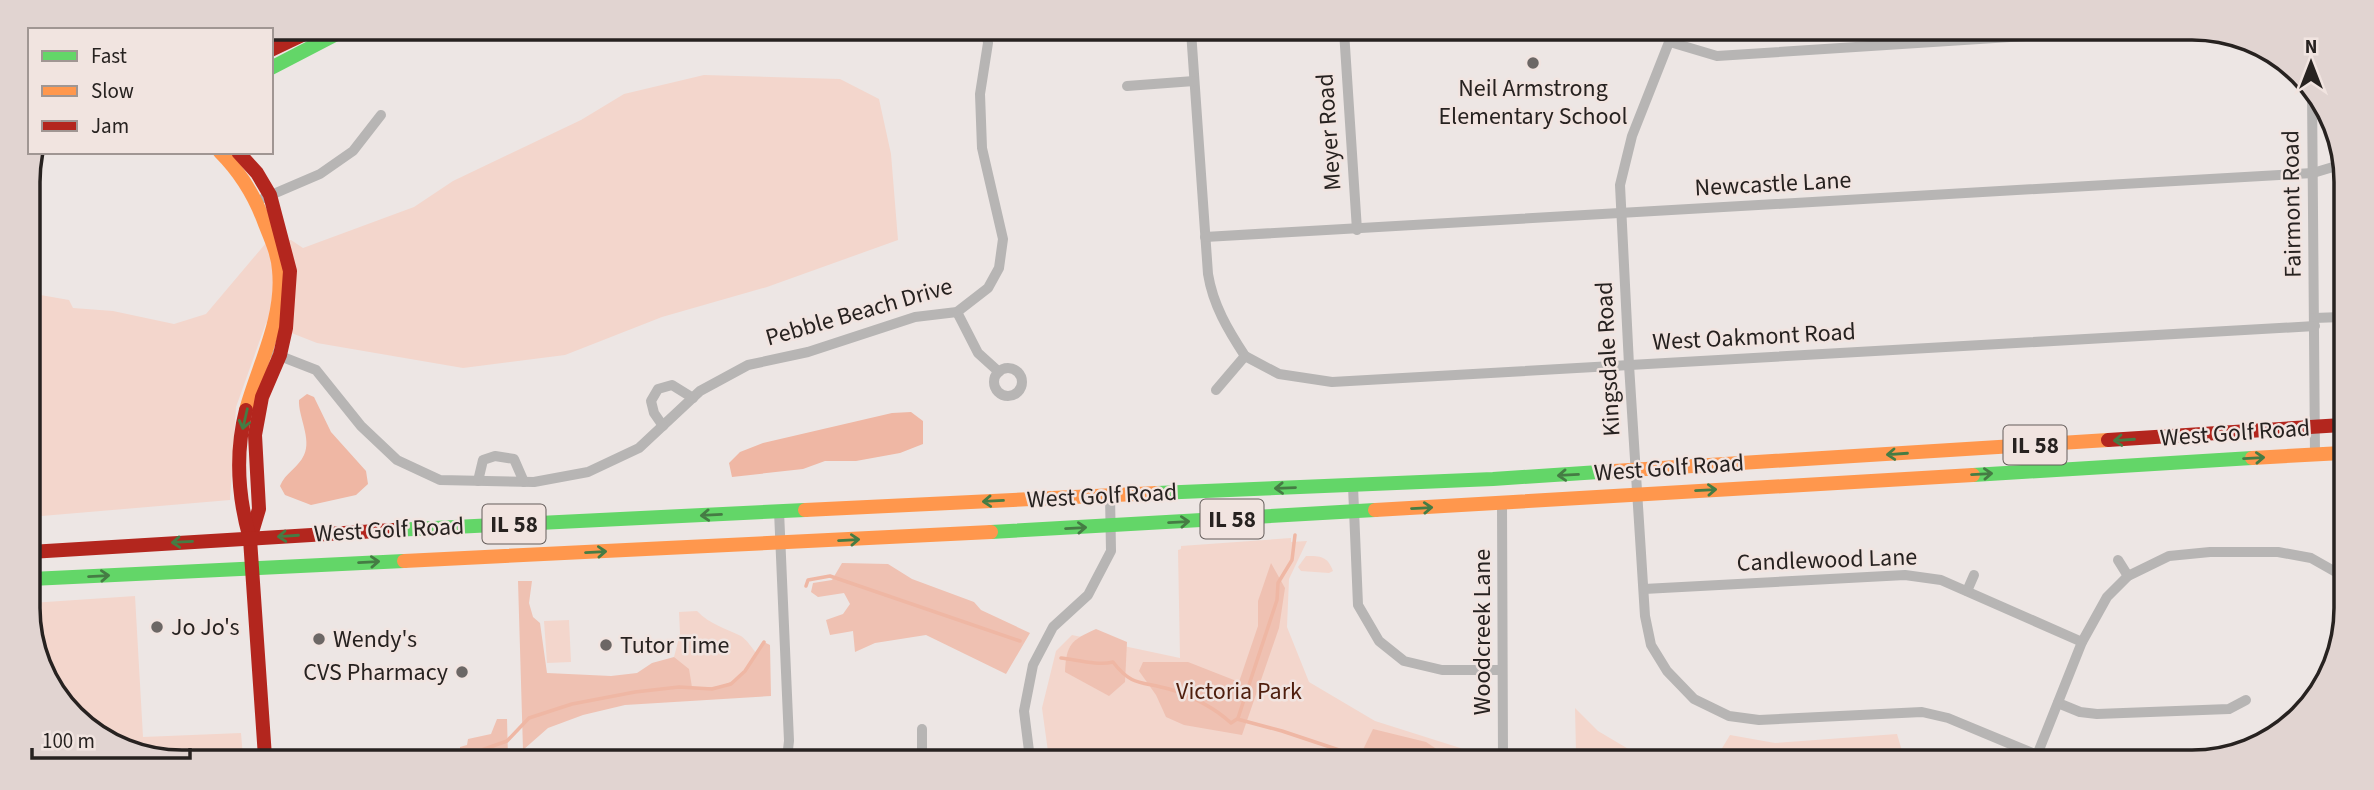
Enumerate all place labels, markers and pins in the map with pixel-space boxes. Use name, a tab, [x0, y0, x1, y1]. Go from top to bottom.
marker: Neil Armstrong Elementary School	[1525, 55, 1541, 71]
place label: Neil Armstrong Elementary School	[1438, 71, 1628, 134]
place label: Jo Jo's	[171, 610, 240, 645]
marker: Jo Jo's	[149, 619, 165, 635]
place label: Wendy's	[333, 622, 417, 657]
place label: Tutor Time	[620, 628, 729, 663]
marker: Wendy's	[311, 631, 327, 647]
marker: Tutor Time	[598, 637, 614, 653]
place label: CVS Pharmacy	[303, 655, 448, 690]
marker: CVS Pharmacy	[454, 664, 470, 680]

